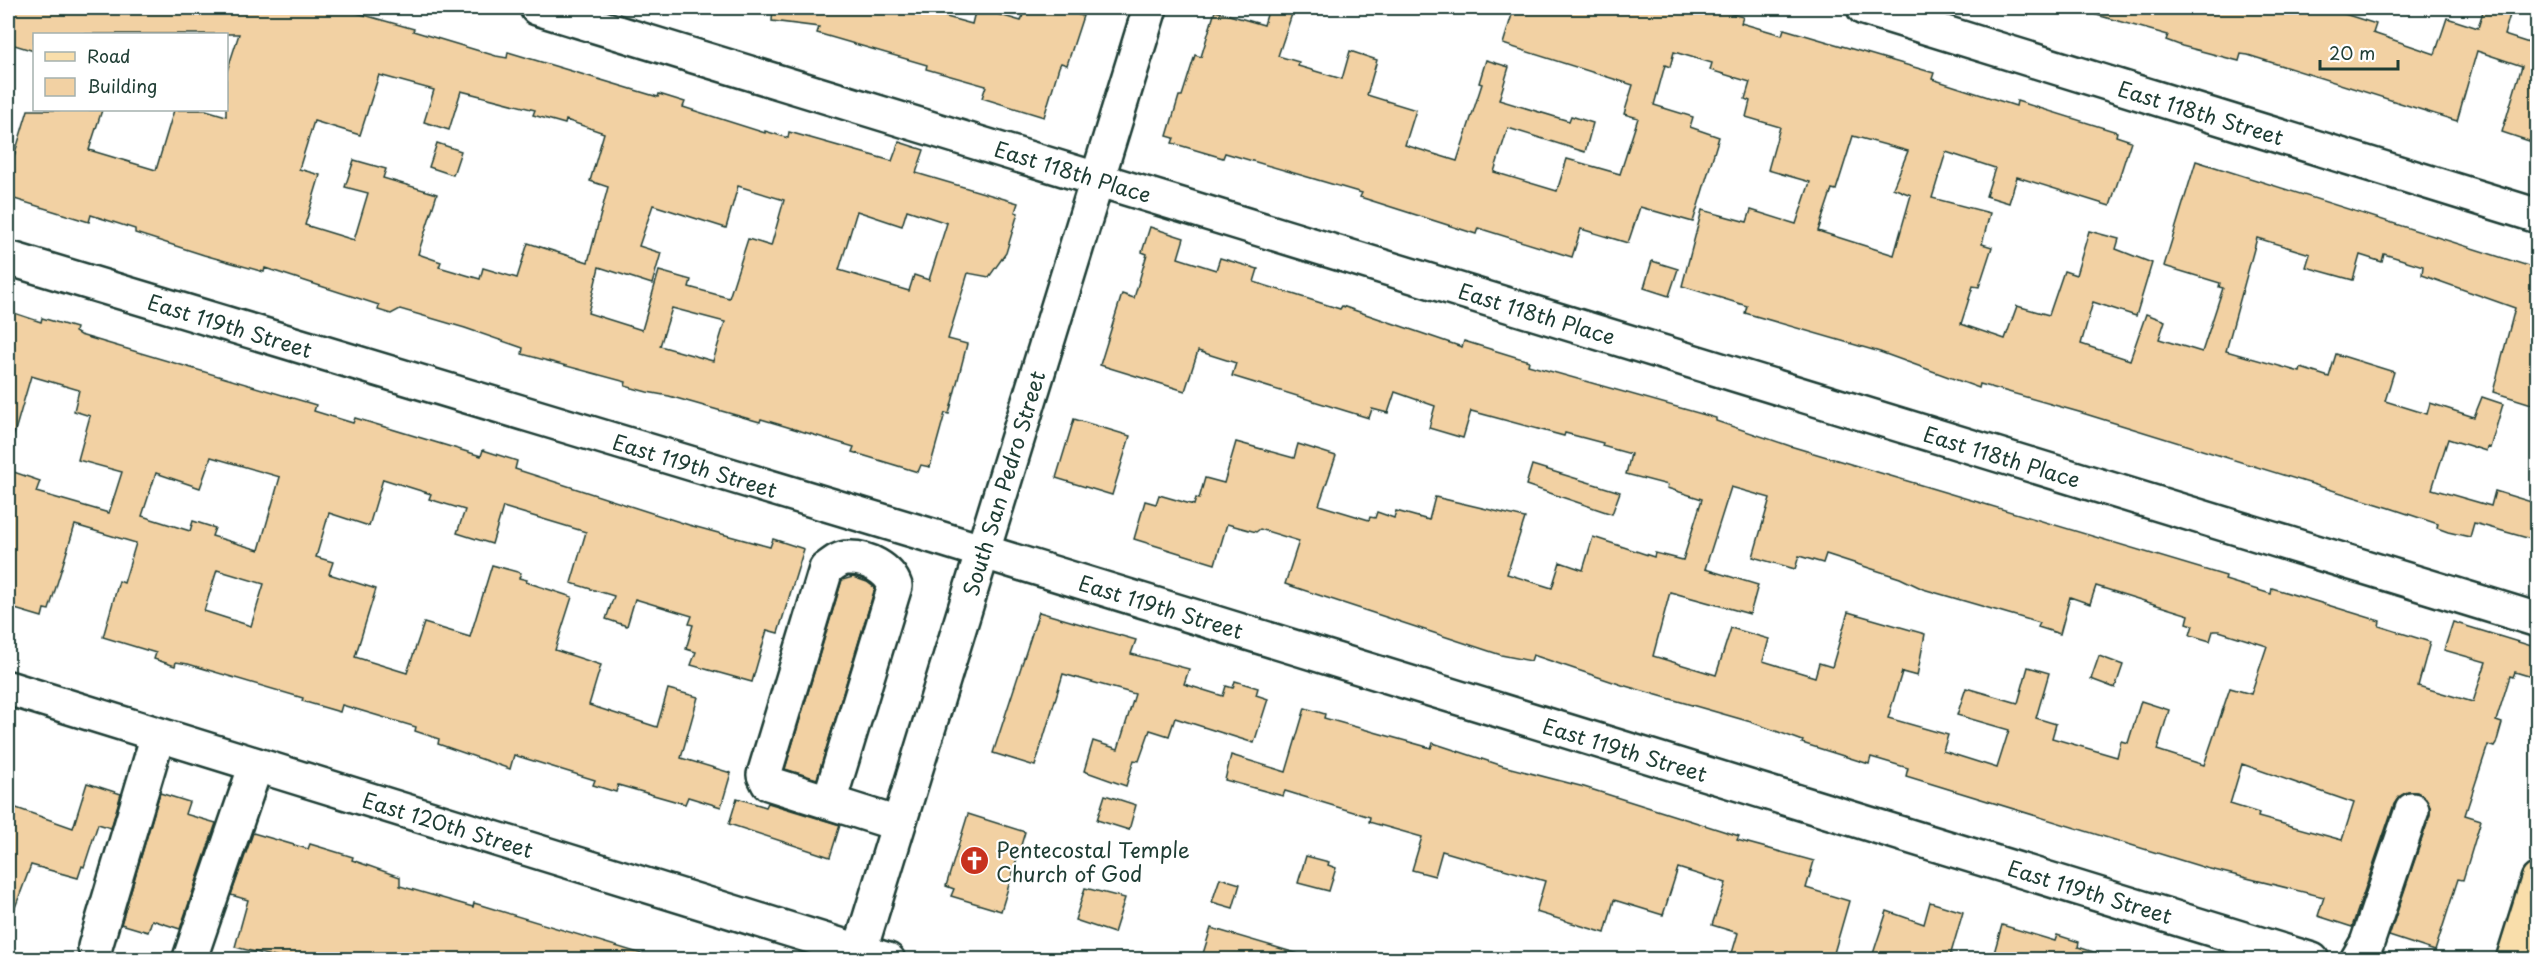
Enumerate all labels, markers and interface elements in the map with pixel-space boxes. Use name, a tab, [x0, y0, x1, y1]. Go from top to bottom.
legend	[33, 33, 228, 111]
scale bar	[2320, 33, 2398, 71]
text: 20 m	[2329, 39, 2375, 66]
text: Road	[87, 42, 131, 69]
text: Building	[87, 72, 157, 99]
street label: East 118th Street	[2114, 72, 2288, 152]
street label: East 118th Place	[991, 132, 1155, 210]
street label: East 118th Place	[1455, 274, 1619, 352]
street label: East 119th Street	[144, 285, 316, 365]
street label: South San Pedro Street	[954, 367, 1052, 599]
street label: East 118th Place	[1920, 417, 2084, 495]
street label: East 119th Street	[609, 425, 781, 505]
street label: East 119th Street	[1075, 566, 1247, 646]
street label: East 119th Street	[1539, 709, 1711, 789]
street label: East 120th Street	[359, 783, 537, 865]
place label: Pentecostal Temple Church of God	[996, 833, 1190, 889]
church icon: Pentecostal Temple Church of God	[959, 845, 991, 877]
street label: East 119th Street	[2004, 851, 2176, 931]

